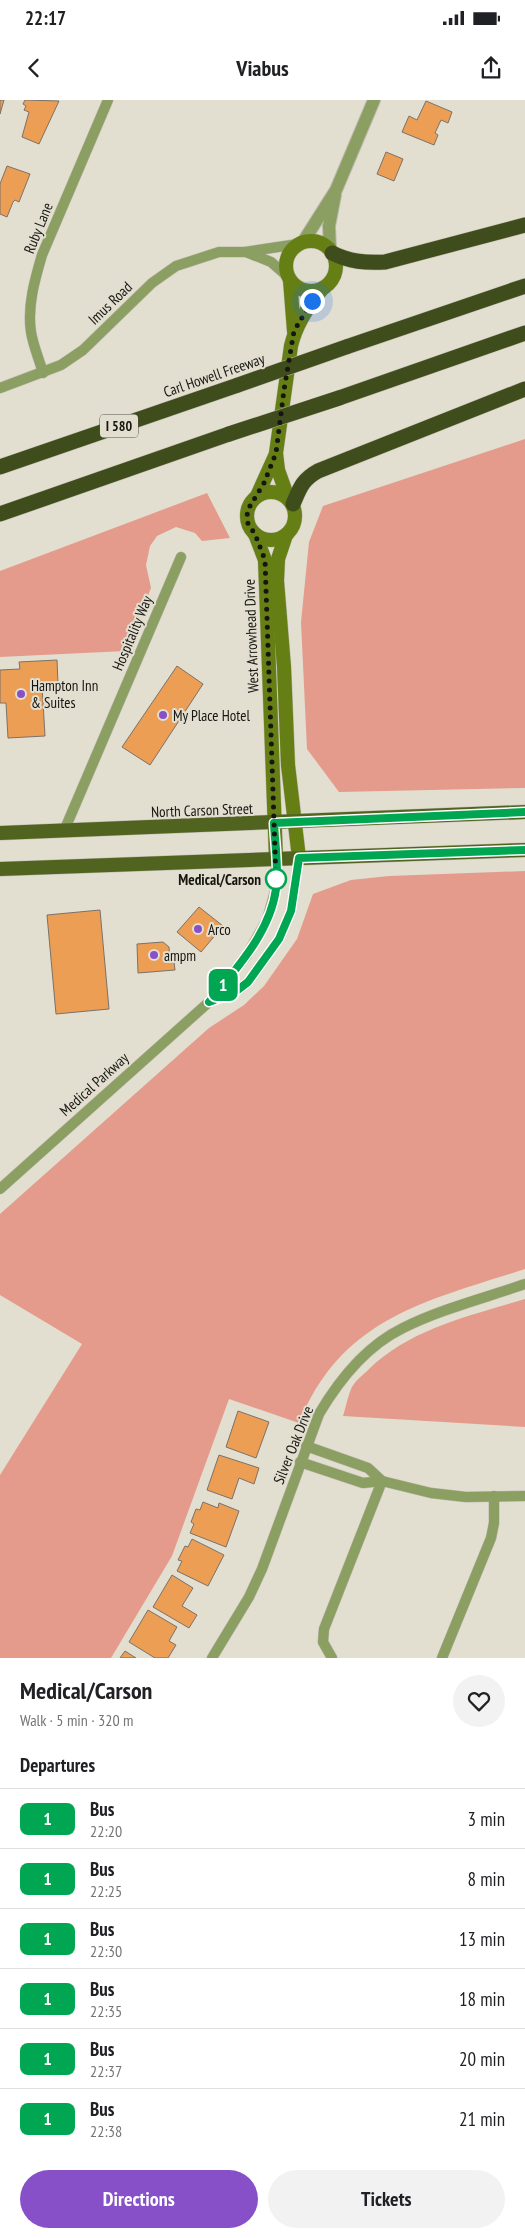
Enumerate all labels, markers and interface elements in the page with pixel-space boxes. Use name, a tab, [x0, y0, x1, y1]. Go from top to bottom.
text: 22:17	[25, 6, 66, 30]
icon: back	[20, 54, 48, 82]
text: Viabus	[236, 54, 289, 82]
icon: share	[477, 54, 505, 82]
street label: Ruby Lane	[19, 200, 57, 256]
street label: Imus Road	[84, 278, 136, 328]
your location	[300, 289, 325, 314]
street label: Carl Howell Freeway	[161, 349, 267, 401]
road number: I 580	[100, 414, 138, 438]
street label: West Arrowhead Drive	[240, 579, 262, 693]
street label: Hospitality Way	[108, 592, 156, 673]
place label: Hampton Inn & Suites	[31, 676, 98, 712]
marker: Hampton Inn & Suites	[15, 688, 27, 700]
place label: My Place Hotel	[173, 706, 250, 725]
marker: My Place Hotel	[157, 709, 169, 721]
street label: North Carson Street	[151, 799, 253, 821]
marker: Medical/Carson	[265, 868, 287, 890]
place label: Medical/Carson	[178, 870, 261, 889]
place label: Arco	[208, 920, 231, 939]
marker: Arco	[192, 923, 204, 935]
place label: ampm	[164, 946, 196, 965]
marker: ampm	[148, 949, 160, 961]
line badge: 1	[207, 969, 239, 1001]
text: 1	[219, 973, 227, 996]
street label: Medical Parkway	[56, 1048, 133, 1120]
street label: Silver Oak Drive	[269, 1403, 317, 1487]
text: Medical/Carson	[20, 1675, 152, 1706]
button: heart	[453, 1675, 505, 1727]
text: Walk · 5 min · 320 m	[20, 1710, 133, 1730]
text: Departures	[20, 1753, 95, 1777]
text: Bus	[90, 1797, 114, 1821]
text: 1	[43, 1807, 52, 1830]
text: 3 min	[468, 1807, 505, 1831]
text: 22:20	[90, 1821, 122, 1841]
text: Bus	[90, 1857, 114, 1881]
text: 1	[43, 1867, 52, 1890]
text: 8 min	[468, 1867, 505, 1891]
text: 22:25	[90, 1881, 122, 1901]
text: Bus	[90, 1917, 114, 1941]
text: 1	[43, 1927, 52, 1950]
text: 13 min	[459, 1927, 505, 1951]
text: 22:30	[90, 1941, 122, 1961]
text: Bus	[90, 1977, 114, 2001]
text: 1	[43, 1987, 52, 2010]
text: 18 min	[459, 1987, 505, 2011]
text: 22:35	[90, 2001, 122, 2021]
text: Bus	[90, 2037, 114, 2061]
text: 1	[43, 2047, 52, 2070]
text: 20 min	[459, 2047, 505, 2071]
text: 22:37	[90, 2061, 122, 2081]
text: Bus	[90, 2097, 114, 2121]
text: 1	[43, 2107, 52, 2130]
text: 21 min	[459, 2107, 505, 2131]
text: 22:38	[90, 2121, 122, 2141]
button: Directions	[20, 2170, 258, 2228]
button: Tickets	[268, 2170, 505, 2228]

